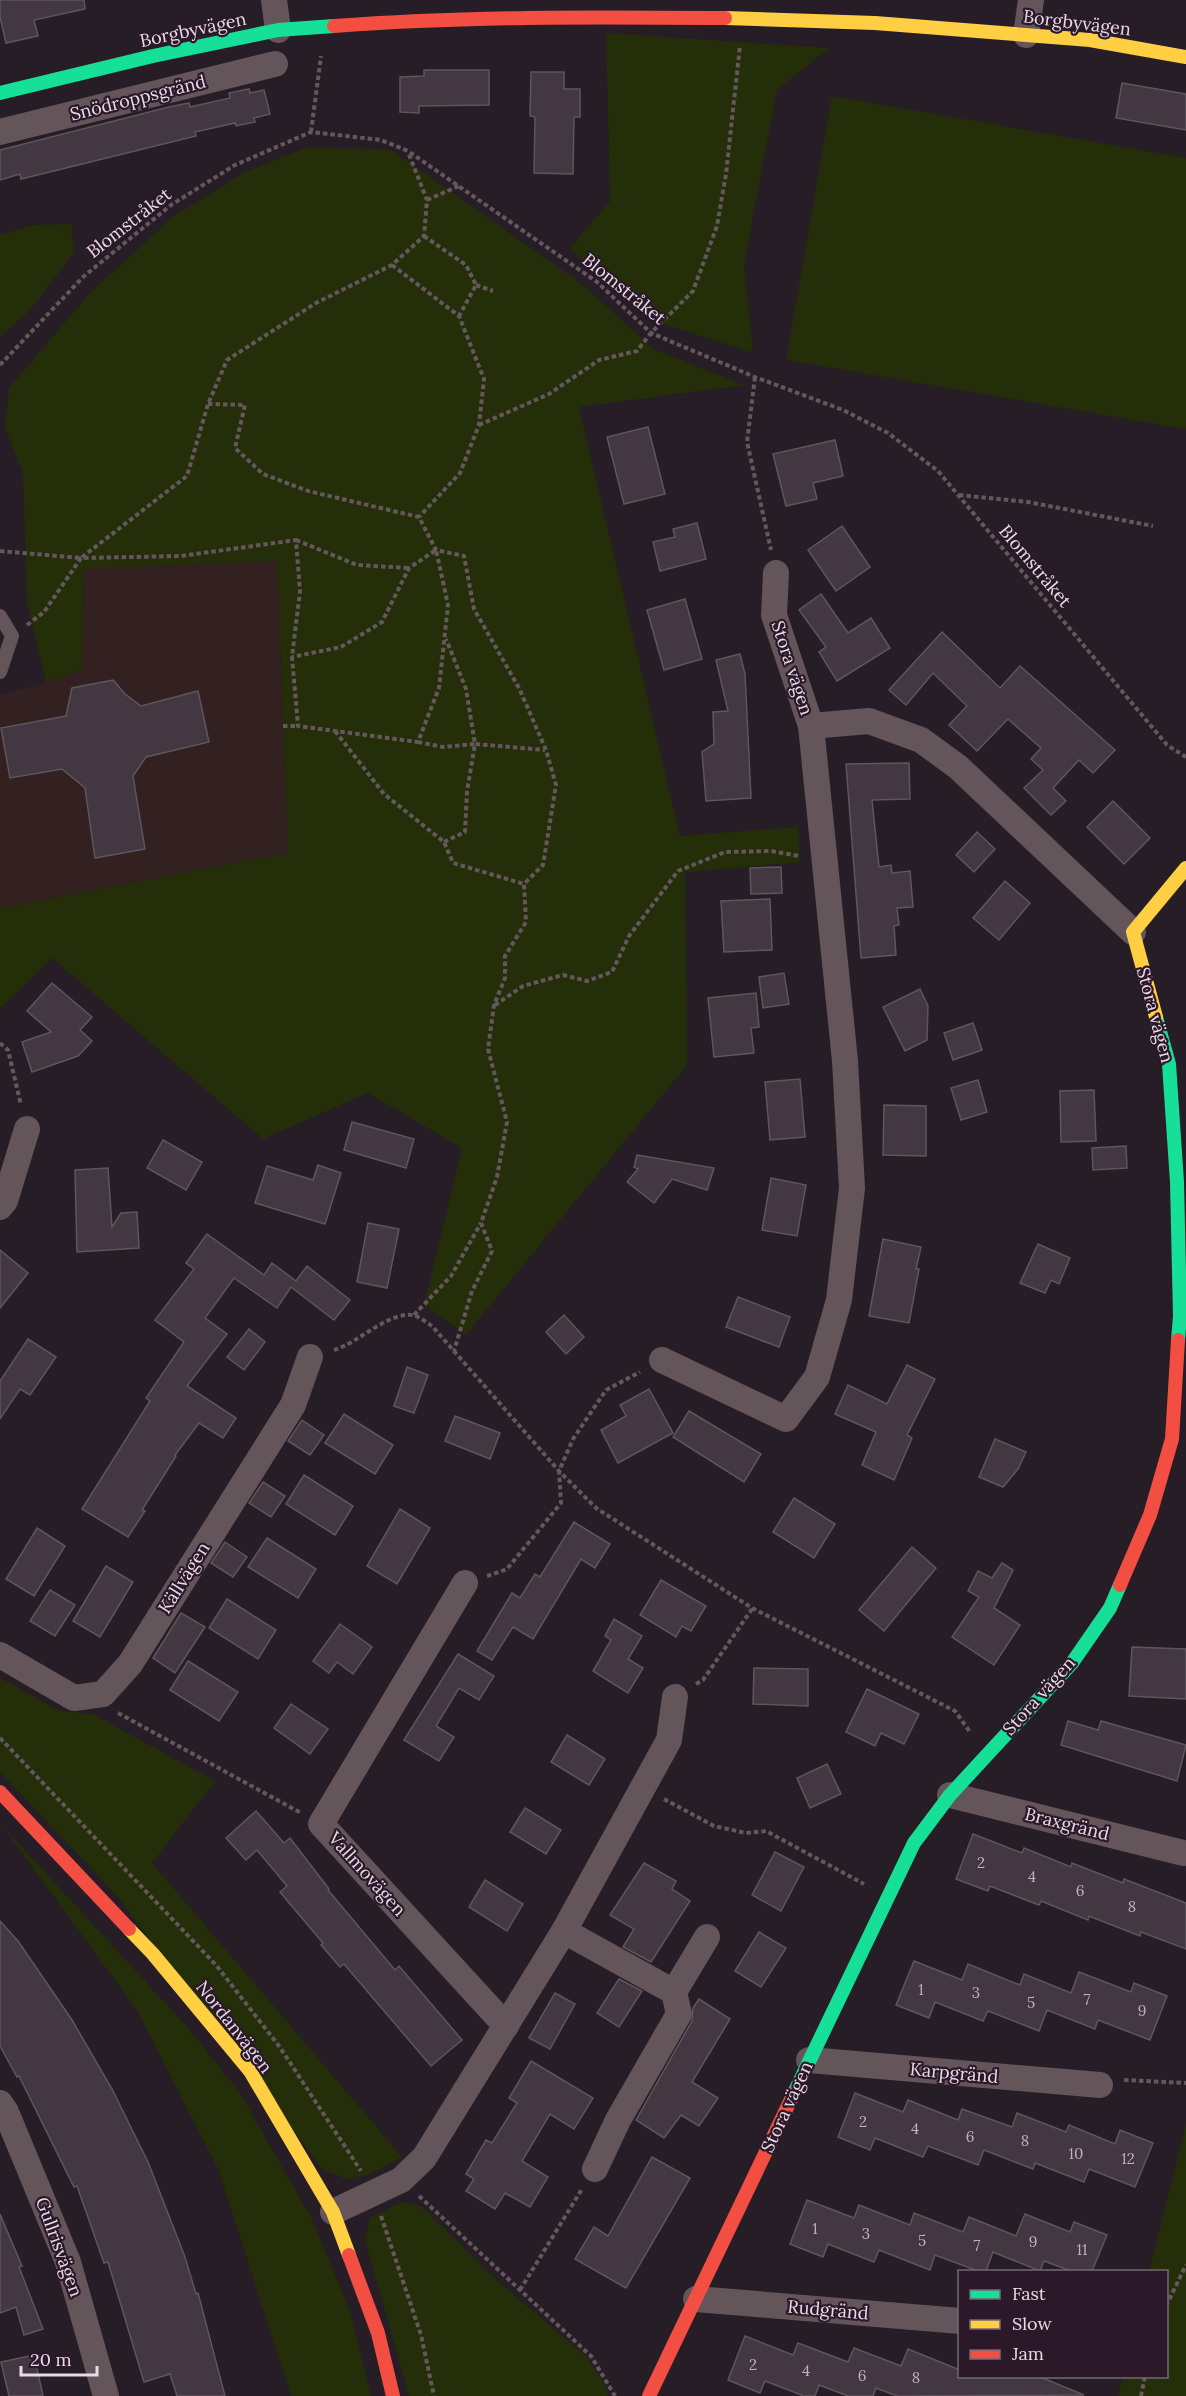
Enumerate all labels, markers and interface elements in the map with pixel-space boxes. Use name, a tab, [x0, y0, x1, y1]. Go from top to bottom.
street label: Borgbyvägen	[1022, 4, 1132, 41]
street label: Borgbyvägen	[137, 7, 248, 52]
street label: Snödroppsgränd	[68, 69, 208, 125]
street label: Blomstråket	[82, 182, 176, 263]
street label: Blomstråket	[578, 248, 671, 329]
street label: Blomstråket	[994, 520, 1077, 612]
street label: Stora vägen	[766, 618, 819, 718]
street label: Stora vägen	[1132, 965, 1179, 1065]
street label: Källvägen	[153, 1538, 215, 1618]
street label: Stora vägen	[997, 1651, 1080, 1740]
street label: Braxgränd	[1023, 1802, 1112, 1845]
street label: Vallmovägen	[323, 1826, 411, 1921]
house number: 2	[977, 1853, 985, 1872]
house number: 4	[1028, 1867, 1036, 1886]
house number: 6	[1076, 1881, 1084, 1900]
house number: 8	[1128, 1897, 1136, 1916]
street label: Nordanvägen	[191, 1976, 278, 2078]
house number: 1	[918, 1980, 924, 1999]
house number: 3	[972, 1983, 980, 2002]
house number: 7	[1084, 1990, 1091, 2009]
house number: 5	[1027, 1993, 1035, 2012]
house number: 9	[1138, 2001, 1146, 2020]
street label: Stora vägen	[755, 2057, 818, 2156]
street label: Karpgränd	[909, 2057, 999, 2088]
house number: 2	[859, 2112, 867, 2131]
house number: 4	[911, 2119, 919, 2138]
house number: 6	[966, 2127, 974, 2146]
house number: 8	[1021, 2131, 1029, 2150]
house number: 10	[1069, 2144, 1083, 2163]
house number: 12	[1121, 2149, 1135, 2168]
street label: Gullrisvägen	[31, 2194, 88, 2300]
house number: 1	[812, 2219, 818, 2238]
house number: 3	[862, 2224, 870, 2243]
house number: 5	[918, 2231, 926, 2250]
house number: 9	[1029, 2232, 1037, 2251]
house number: 7	[974, 2236, 981, 2255]
house number: 11	[1077, 2240, 1087, 2259]
legend	[958, 2270, 1168, 2378]
text: Fast	[1012, 2282, 1046, 2305]
street label: Rudgränd	[786, 2294, 870, 2325]
text: Slow	[1012, 2312, 1052, 2335]
scale bar	[21, 2339, 98, 2377]
text: Jam	[1011, 2342, 1044, 2365]
text: 20 m	[30, 2348, 72, 2371]
house number: 2	[749, 2355, 757, 2374]
house number: 4	[802, 2361, 810, 2380]
house number: 6	[858, 2366, 866, 2385]
house number: 8	[912, 2368, 920, 2387]

